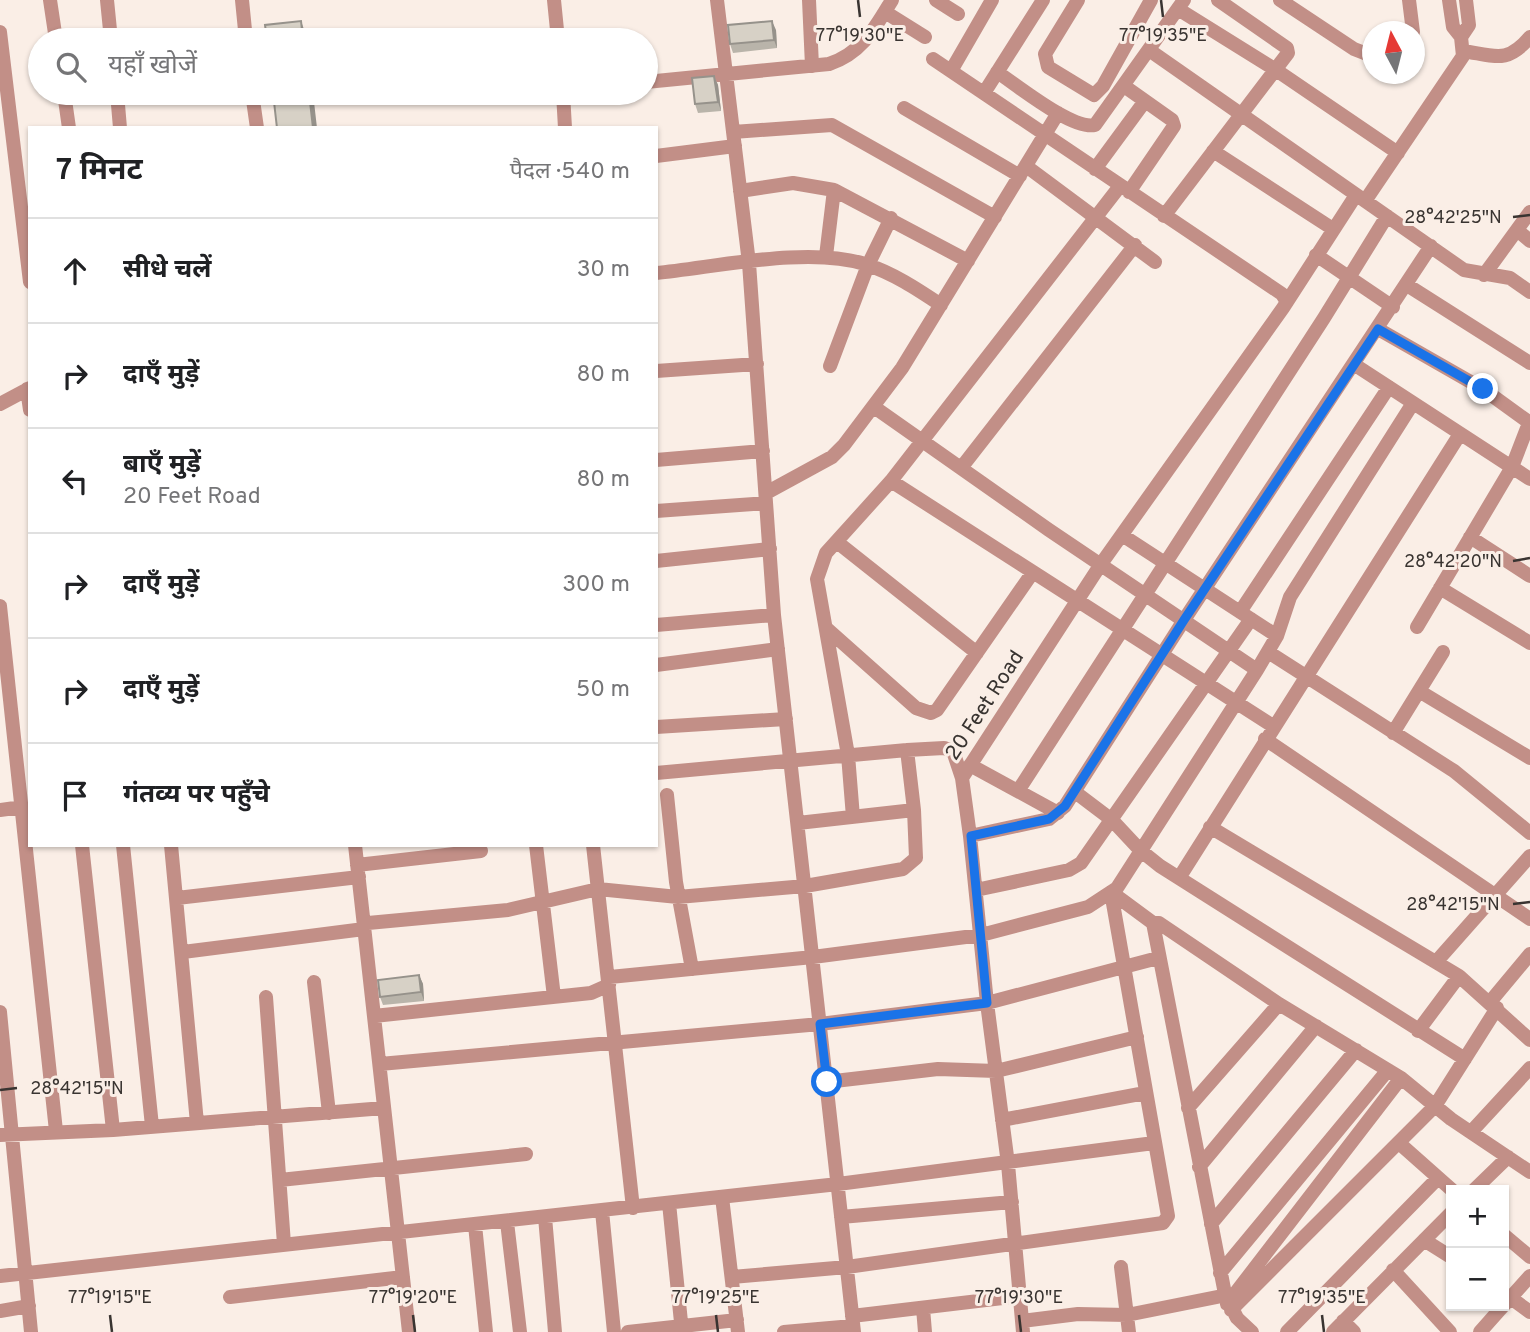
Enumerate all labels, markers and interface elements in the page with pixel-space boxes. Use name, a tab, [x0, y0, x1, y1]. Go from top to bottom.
north arrow	[1362, 21, 1425, 84]
text: 77°19'30"E	[816, 25, 904, 48]
text: 77°19'35"E	[1119, 25, 1207, 48]
search box	[28, 28, 658, 105]
icon: search	[52, 48, 90, 86]
text: यहाँ खोजें	[108, 50, 197, 83]
text: 7 मिनट	[56, 153, 143, 190]
text: पैदल · 540 m	[510, 158, 630, 187]
text: 28°42'25"N	[1404, 207, 1502, 230]
icon: ahead	[56, 252, 94, 290]
text: सीधे चलें	[123, 254, 211, 287]
text: 30 m	[577, 256, 630, 285]
icon: right	[56, 357, 94, 395]
text: दाएँ मुड़ें	[123, 359, 199, 392]
text: 80 m	[577, 361, 630, 390]
route end	[1467, 373, 1498, 404]
text: बाएँ मुड़ें	[123, 449, 201, 482]
icon: left	[56, 462, 94, 500]
text: 80 m	[577, 466, 630, 495]
text: 20 Feet Road	[123, 483, 261, 512]
text: 28°42'20"N	[1404, 551, 1502, 574]
icon: right	[56, 567, 94, 605]
text: दाएँ मुड़ें	[123, 569, 199, 602]
text: 300 m	[562, 571, 630, 600]
street label: 20 Feet Road	[940, 646, 1031, 766]
icon: right	[56, 672, 94, 710]
text: दाएँ मुड़ें	[123, 674, 199, 707]
text: 50 m	[576, 676, 630, 705]
icon: arrive	[56, 777, 94, 815]
text: गंतव्य पर पहुँचे	[123, 779, 270, 812]
text: 28°42'15"N	[1406, 894, 1500, 917]
route start	[811, 1066, 842, 1097]
text: 28°42'15"N	[30, 1078, 124, 1101]
map controls	[1446, 1185, 1509, 1311]
button: +	[1446, 1185, 1509, 1248]
button: −	[1446, 1248, 1509, 1311]
text: 77°19'15"E	[68, 1287, 152, 1310]
text: 77°19'20"E	[369, 1287, 457, 1310]
text: 77°19'25"E	[672, 1287, 760, 1310]
text: 77°19'30"E	[975, 1287, 1063, 1310]
text: 77°19'35"E	[1278, 1287, 1366, 1310]

